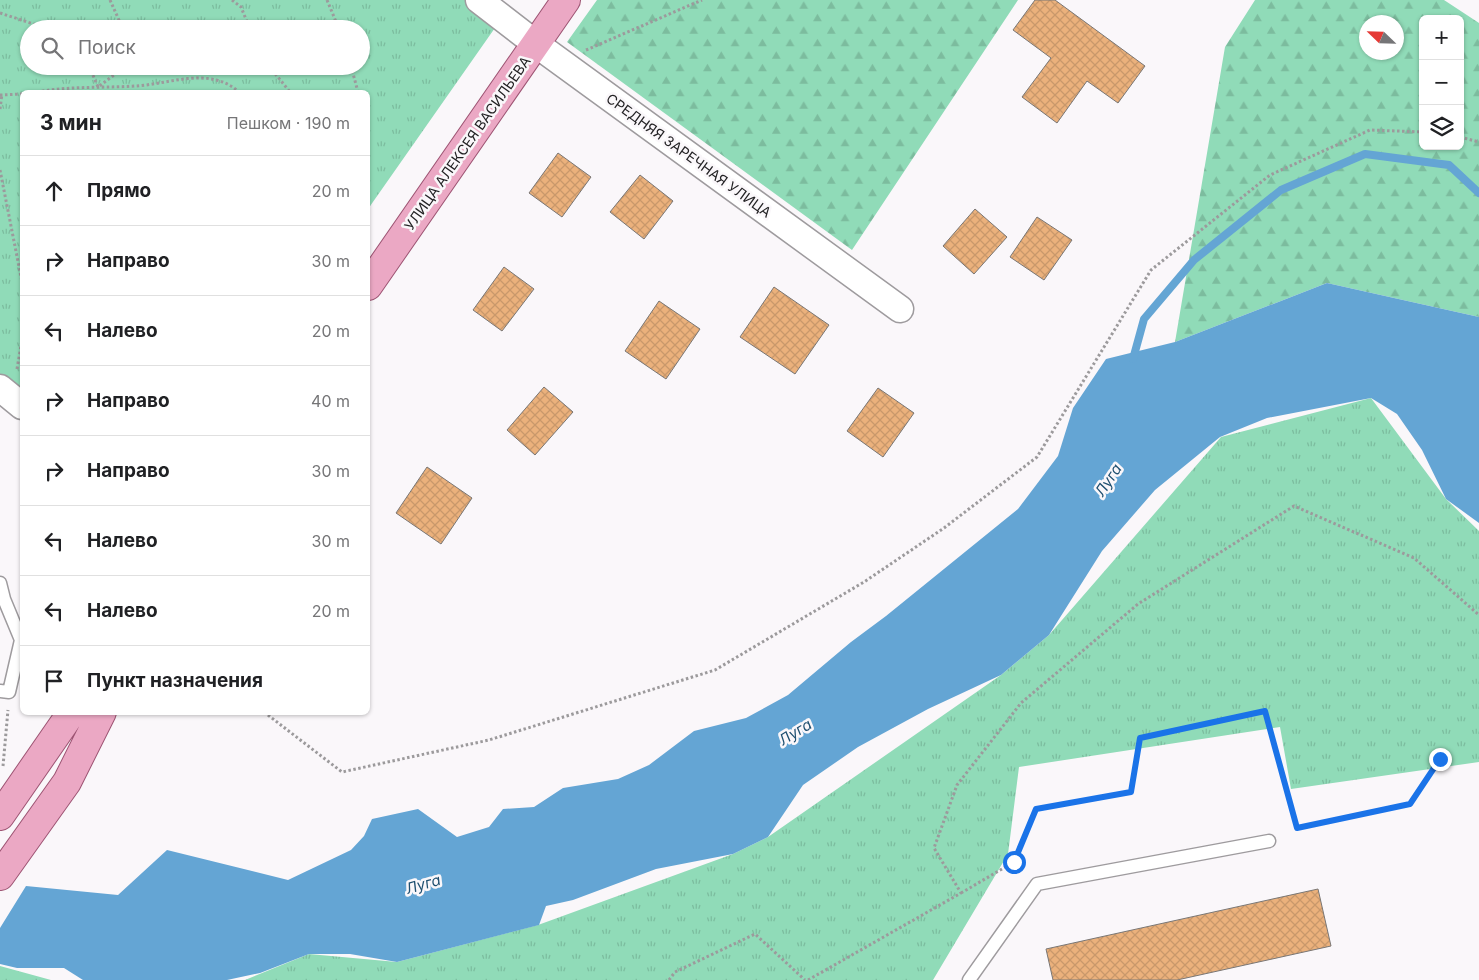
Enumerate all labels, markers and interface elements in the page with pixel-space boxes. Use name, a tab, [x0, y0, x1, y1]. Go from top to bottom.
north arrow	[1359, 15, 1404, 60]
map controls	[1419, 15, 1464, 150]
button: +	[1419, 15, 1464, 60]
search box	[20, 20, 370, 75]
icon: search	[38, 34, 66, 62]
text: Поиск	[78, 36, 136, 59]
street label: УЛИЦА АЛЕКСЕЯ ВАСИЛЬЕВА	[400, 52, 534, 233]
button: −	[1419, 60, 1464, 105]
street label: СРЕДНЯЯ ЗАРЕЧНАЯ УЛИЦА	[603, 90, 775, 221]
button: layers	[1419, 105, 1464, 150]
text: 3 мин	[40, 110, 102, 135]
text: Пешком · 190 m	[227, 113, 350, 133]
icon: ahead	[40, 177, 68, 205]
text: Прямо	[87, 179, 151, 202]
text: 20 m	[312, 181, 350, 201]
icon: right	[40, 247, 68, 275]
text: Направо	[87, 249, 170, 272]
text: 30 m	[312, 251, 350, 271]
icon: left	[40, 317, 68, 345]
text: Налево	[87, 319, 158, 342]
text: 20 m	[312, 321, 350, 341]
icon: right	[40, 387, 68, 415]
text: Направо	[87, 389, 170, 412]
text: 40 m	[311, 391, 350, 411]
icon: right	[40, 457, 68, 485]
text: Направо	[87, 459, 170, 482]
water label: Луга	[1090, 460, 1126, 500]
text: 30 m	[312, 461, 350, 481]
icon: left	[40, 527, 68, 555]
text: Налево	[87, 529, 158, 552]
text: 30 m	[312, 531, 350, 551]
icon: left	[40, 597, 68, 625]
text: Налево	[87, 599, 158, 622]
text: 20 m	[312, 601, 350, 621]
icon: arrive	[40, 667, 68, 695]
text: Пункт назначения	[87, 669, 263, 692]
water label: Луга	[775, 715, 815, 749]
route end	[1429, 748, 1452, 771]
route start	[1003, 851, 1026, 874]
water label: Луга	[403, 870, 443, 898]

